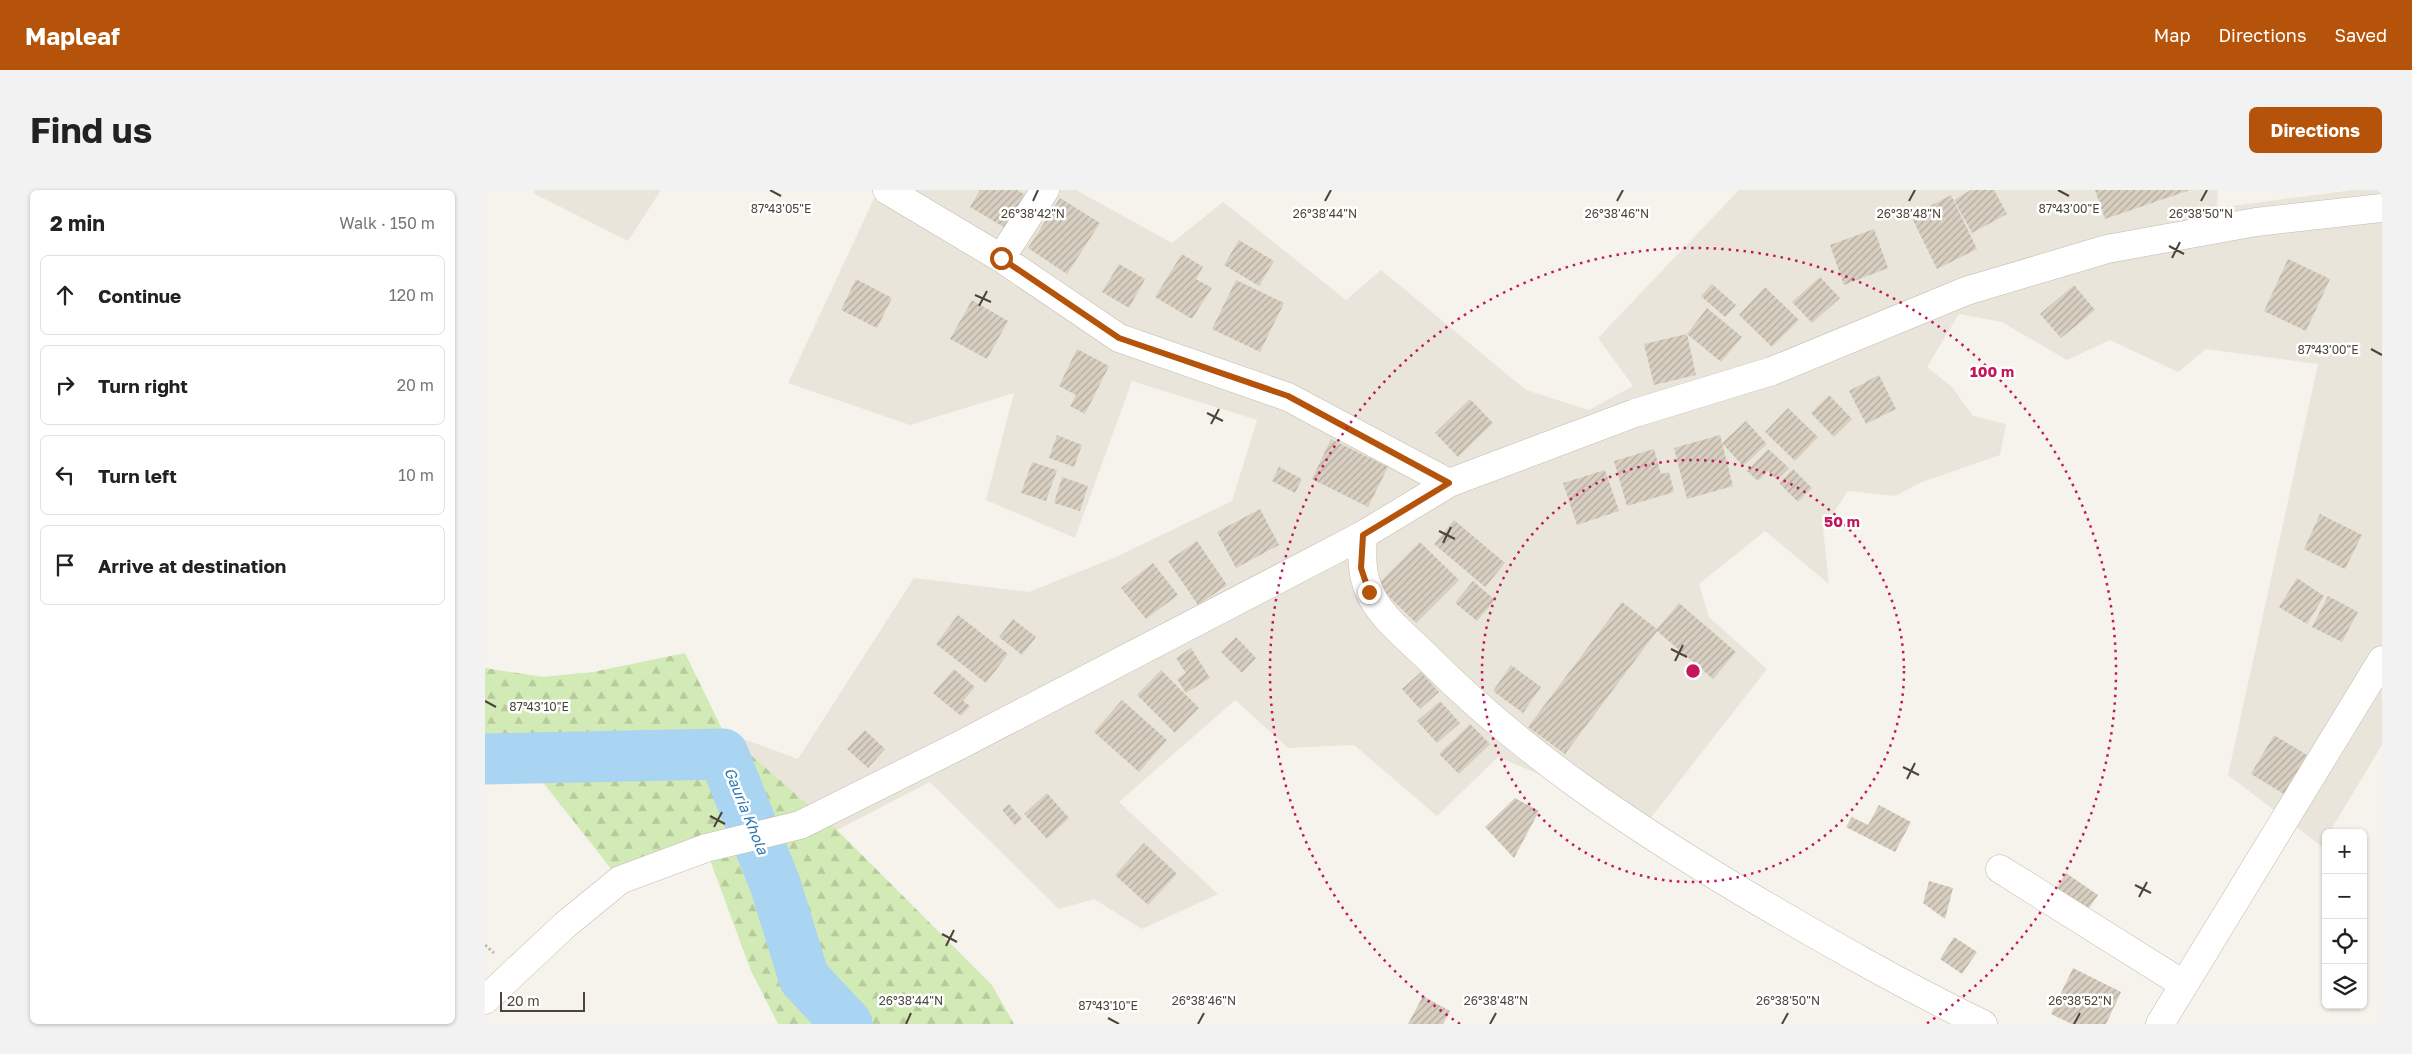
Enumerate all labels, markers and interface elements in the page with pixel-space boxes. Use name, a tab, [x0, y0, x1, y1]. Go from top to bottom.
text: Mapleaf	[25, 21, 120, 50]
text: Map	[2154, 24, 2190, 46]
text: Directions	[2218, 24, 2306, 46]
text: Saved	[2334, 24, 2387, 46]
button: Directions	[2249, 107, 2382, 153]
text: Find us	[30, 109, 152, 151]
text: 87°43'05"E	[751, 201, 811, 216]
text: 87°43'00"E	[2038, 201, 2100, 216]
text: 26°38'42"N	[1001, 206, 1065, 221]
text: 26°38'44"N	[1293, 206, 1357, 221]
text: 26°38'46"N	[1585, 206, 1649, 221]
text: 26°38'48"N	[1877, 206, 1941, 221]
text: 26°38'50"N	[2169, 206, 2233, 221]
text: 2 min	[50, 210, 105, 236]
text: Walk · 150 m	[339, 213, 435, 233]
route start	[990, 247, 1013, 270]
icon: ahead	[51, 281, 79, 309]
text: Continue	[98, 284, 181, 307]
text: 120 m	[389, 285, 434, 305]
text: 87°43'00"E	[2297, 342, 2359, 357]
text: 100 m	[1970, 362, 2014, 380]
icon: right	[51, 371, 79, 399]
text: Turn right	[98, 374, 188, 397]
text: 20 m	[397, 375, 434, 395]
icon: left	[51, 461, 79, 489]
text: Turn left	[98, 464, 177, 487]
text: 10 m	[398, 465, 434, 485]
text: 50 m	[1824, 512, 1860, 530]
icon: arrive	[51, 551, 79, 579]
text: Arrive at destination	[98, 554, 286, 577]
route end	[1358, 581, 1381, 604]
centre of rings	[1684, 662, 1702, 680]
text: 87°43'10"E	[509, 699, 569, 714]
water label: Gauria Khola	[721, 765, 773, 857]
map controls	[2322, 829, 2367, 1009]
button: +	[2322, 829, 2367, 874]
button: −	[2322, 874, 2367, 919]
button: locate	[2322, 919, 2367, 964]
button: layers	[2322, 964, 2367, 1009]
scale bar	[500, 989, 585, 1012]
text: 20 m	[507, 992, 540, 1009]
text: 26°38'44"N	[879, 993, 943, 1008]
text: 26°38'46"N	[1172, 993, 1236, 1008]
text: 26°38'48"N	[1464, 993, 1528, 1008]
text: 26°38'50"N	[1756, 993, 1820, 1008]
text: 26°38'52"N	[2048, 993, 2112, 1008]
text: 87°43'10"E	[1078, 998, 1138, 1013]

